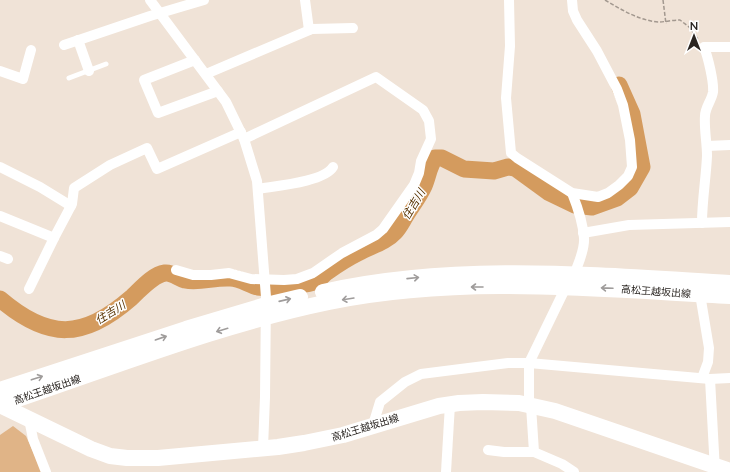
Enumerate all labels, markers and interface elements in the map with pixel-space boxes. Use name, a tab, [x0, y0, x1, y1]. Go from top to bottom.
north arrow	[674, 16, 714, 56]
text: N	[690, 19, 698, 32]
water label: 住吉川	[399, 186, 428, 221]
one-way arrow	[406, 275, 419, 282]
one-way arrow	[471, 283, 484, 290]
street label: 高松王越坂出線	[621, 283, 691, 299]
one-way arrow	[601, 285, 614, 292]
one-way arrow	[342, 295, 355, 303]
one-way arrow	[278, 296, 291, 304]
water label: 住吉川	[93, 297, 128, 326]
one-way arrow	[216, 327, 229, 334]
one-way arrow	[154, 334, 167, 341]
street label: 高松王越坂出線	[12, 372, 82, 406]
one-way arrow	[31, 374, 44, 381]
street label: 高松王越坂出線	[330, 411, 400, 443]

